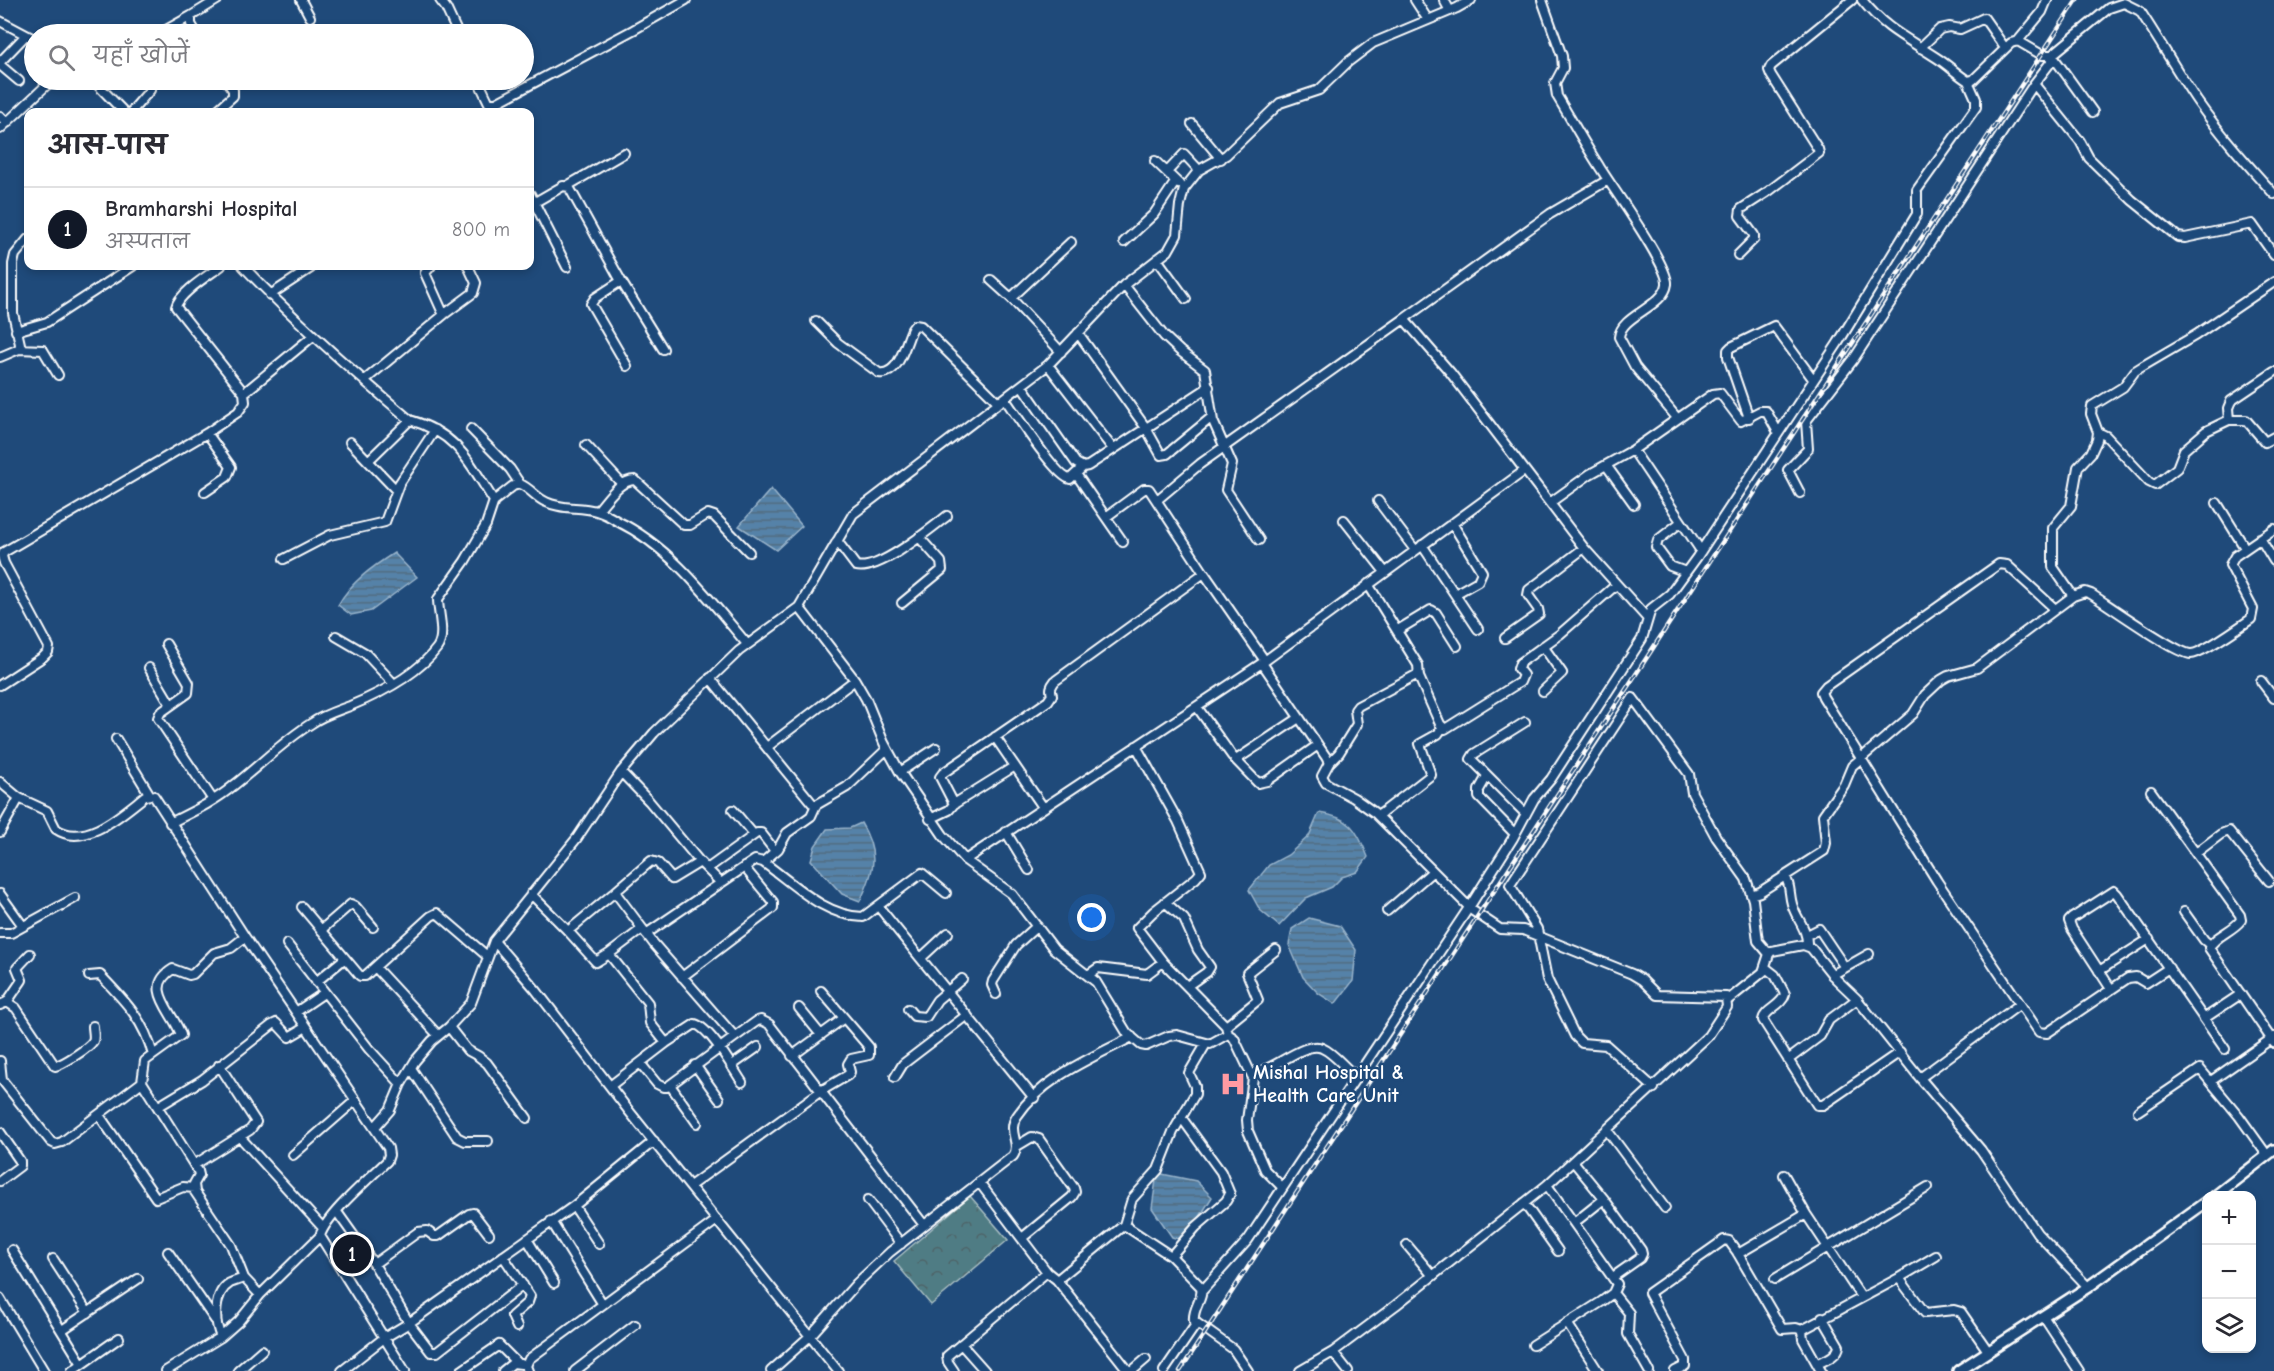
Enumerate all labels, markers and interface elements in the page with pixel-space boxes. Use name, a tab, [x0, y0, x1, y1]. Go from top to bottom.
search box	[24, 24, 534, 90]
icon: search	[45, 41, 78, 74]
text: यहाँ खोजें	[93, 43, 189, 69]
text: आस-पास	[48, 131, 167, 161]
text: Bramharshi Hospital	[105, 196, 297, 222]
text: 1	[64, 218, 71, 241]
text: 800 m	[452, 218, 510, 241]
text: अस्पताल	[105, 230, 190, 253]
your location	[1077, 903, 1106, 932]
place label: Mishal Hospital & Health Care Unit	[1253, 1061, 1404, 1107]
hospital icon: Mishal Hospital & Health Care Unit	[1218, 1069, 1248, 1099]
map controls	[2202, 1191, 2256, 1353]
button: +	[2202, 1191, 2256, 1245]
pin: 1	[332, 1232, 372, 1276]
button: −	[2202, 1245, 2256, 1299]
button: layers	[2202, 1299, 2256, 1353]

